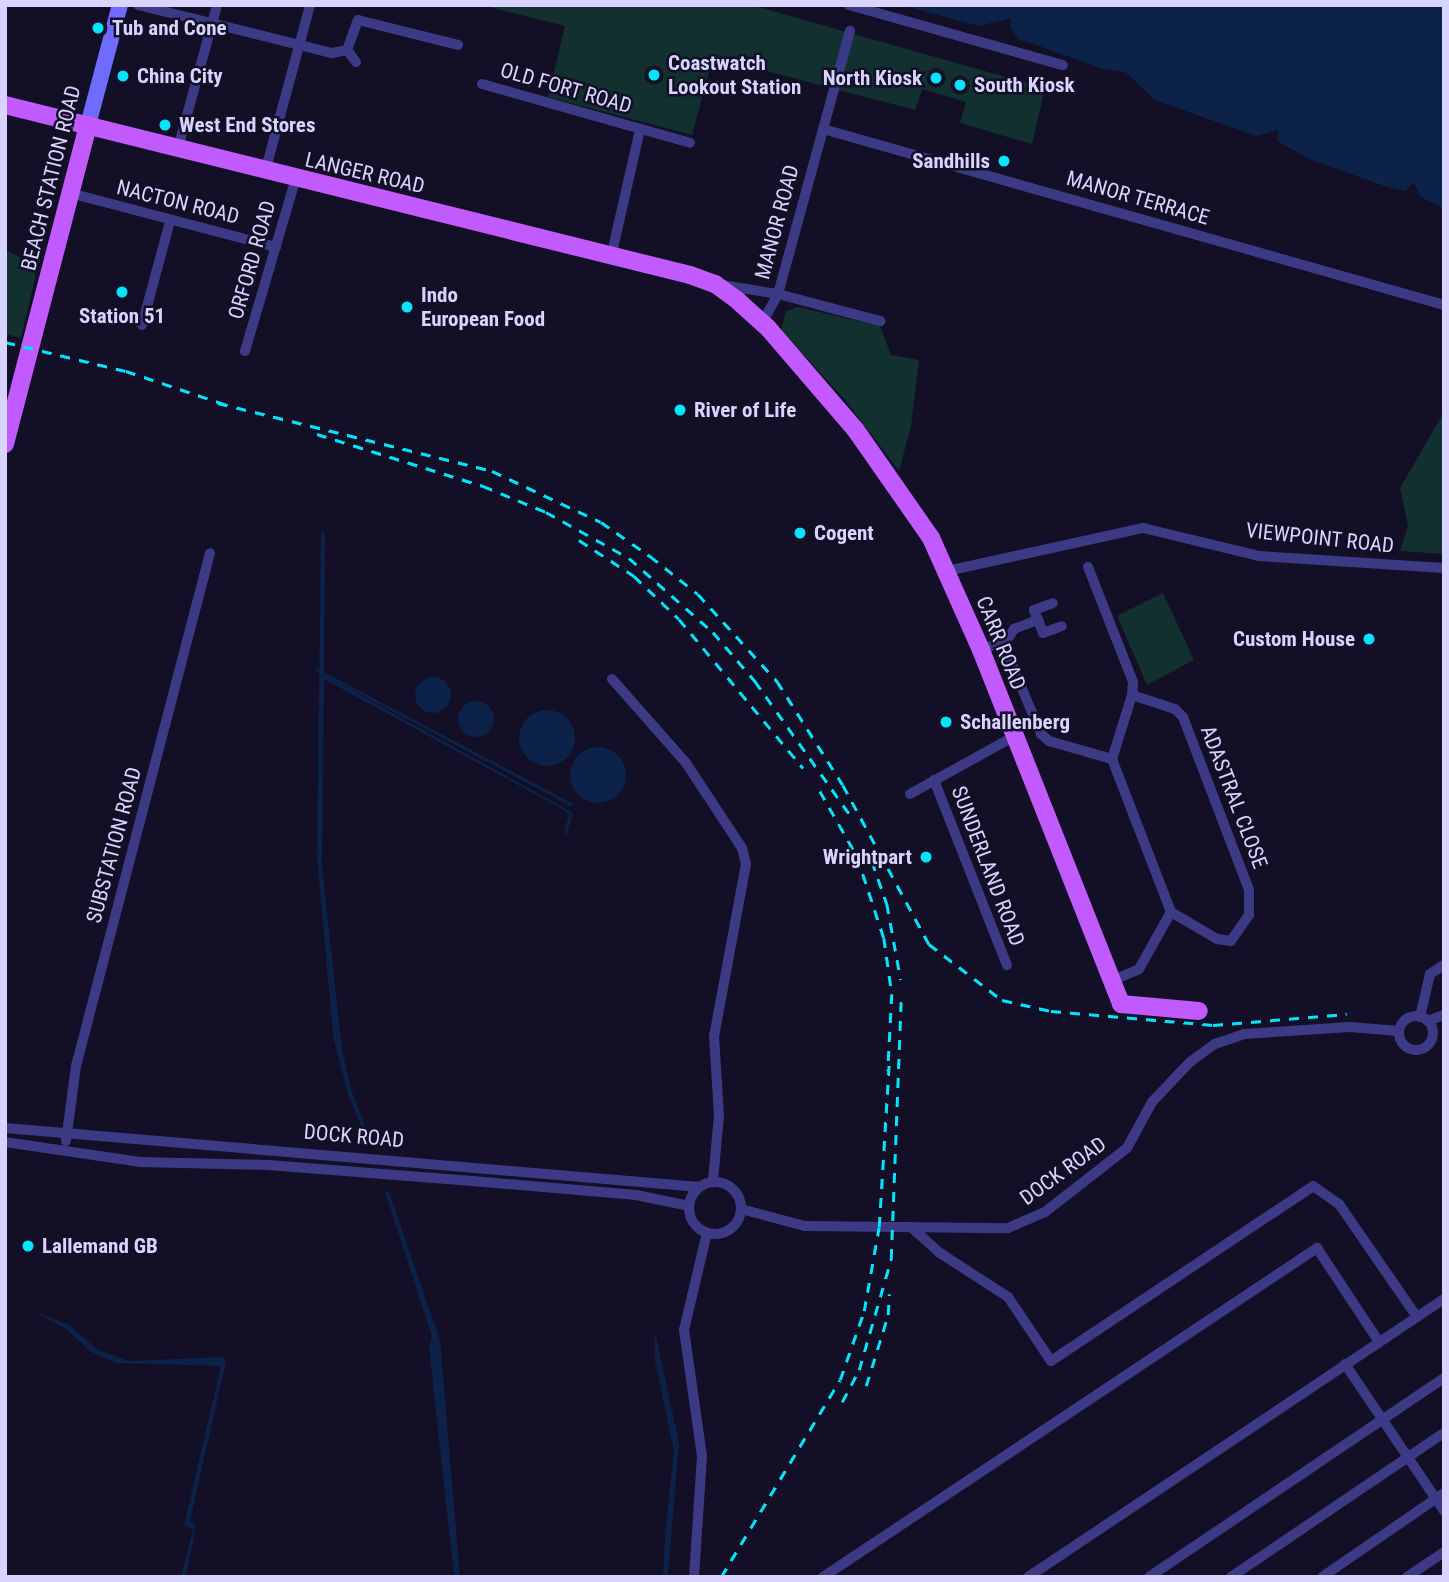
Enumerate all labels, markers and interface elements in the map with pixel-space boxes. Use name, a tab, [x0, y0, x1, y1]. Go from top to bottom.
place label: Tub and Cone	[112, 15, 227, 41]
marker: Tub and Cone	[90, 20, 106, 36]
place label: Coastwatch Lookout Station	[668, 50, 801, 100]
street label: OLD FORT ROAD	[497, 57, 635, 119]
place label: China City	[137, 63, 223, 89]
place label: North Kiosk	[823, 65, 922, 91]
marker: Coastwatch Lookout Station	[646, 67, 662, 83]
marker: China City	[115, 68, 131, 84]
marker: North Kiosk	[928, 70, 944, 86]
place label: South Kiosk	[974, 72, 1075, 98]
marker: South Kiosk	[952, 77, 968, 93]
street label: BEACH STATION ROAD	[16, 83, 86, 273]
place label: West End Stores	[179, 112, 315, 138]
marker: West End Stores	[157, 117, 173, 133]
street label: LANGER ROAD	[303, 147, 427, 199]
place label: Sandhills	[912, 148, 990, 174]
marker: Sandhills	[996, 153, 1012, 169]
street label: MANOR ROAD	[750, 162, 804, 282]
street label: MANOR TERRACE	[1064, 166, 1212, 230]
street label: NACTON ROAD	[114, 175, 242, 229]
street label: ORFORD ROAD	[223, 198, 281, 322]
place label: Indo European Food	[421, 282, 545, 332]
marker: Station 51	[114, 284, 130, 300]
marker: Indo European Food	[399, 299, 415, 315]
place label: Station 51	[79, 303, 165, 329]
place label: River of Life	[694, 397, 796, 423]
marker: River of Life	[672, 402, 688, 418]
street label: VIEWPOINT ROAD	[1245, 518, 1395, 558]
place label: Cogent	[814, 520, 874, 546]
marker: Cogent	[792, 525, 808, 541]
street label: CARR ROAD	[971, 592, 1031, 694]
place label: Custom House	[1233, 626, 1355, 652]
marker: Custom House	[1361, 631, 1377, 647]
place label: Schallenberg	[960, 709, 1070, 735]
marker: Schallenberg	[938, 714, 954, 730]
street label: ADASTRAL CLOSE	[1195, 722, 1273, 872]
street label: SUBSTATION ROAD	[81, 764, 147, 926]
street label: SUNDERLAND ROAD	[946, 783, 1030, 949]
place label: Wrightpart	[823, 844, 912, 870]
marker: Wrightpart	[918, 849, 934, 865]
street label: DOCK ROAD	[303, 1119, 405, 1153]
street label: DOCK ROAD	[1015, 1131, 1111, 1211]
place label: Lallemand GB	[42, 1233, 158, 1259]
marker: Lallemand GB	[20, 1238, 36, 1254]

